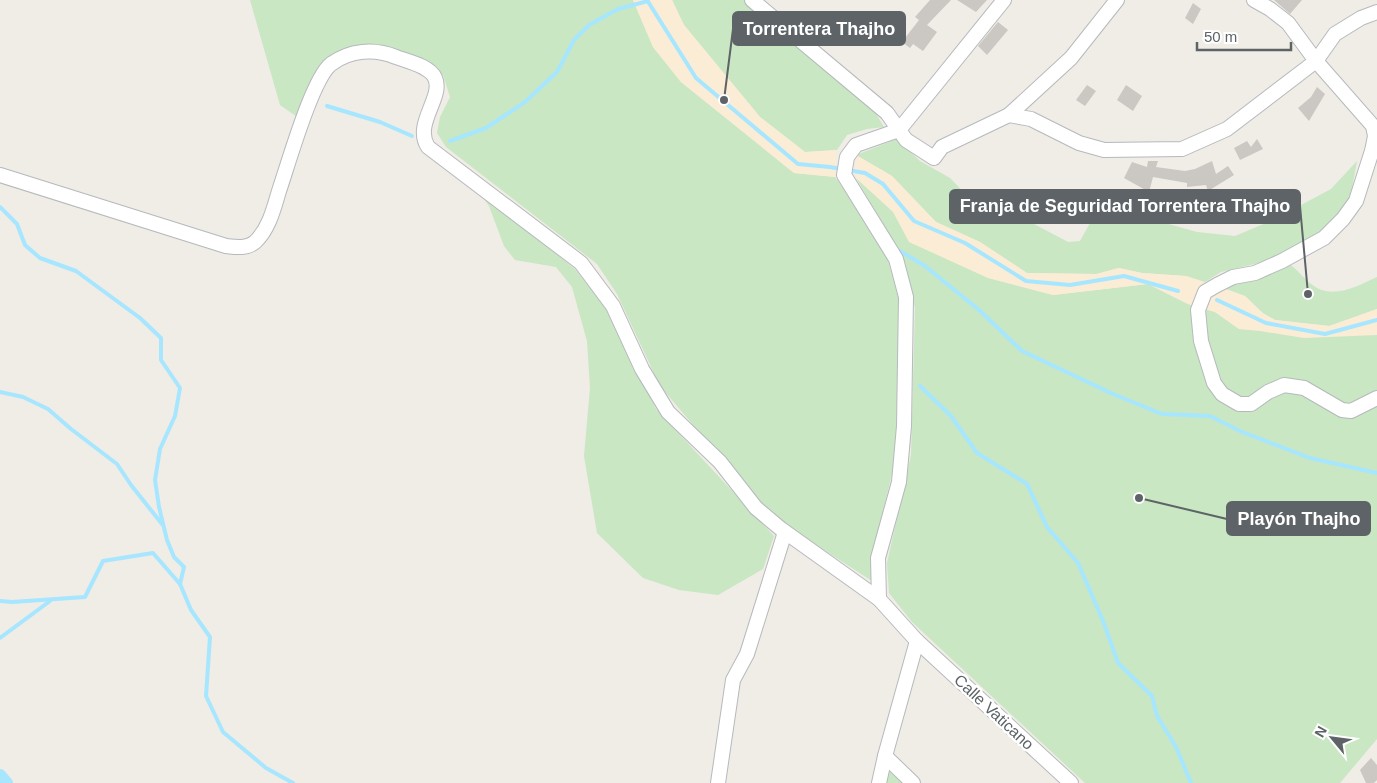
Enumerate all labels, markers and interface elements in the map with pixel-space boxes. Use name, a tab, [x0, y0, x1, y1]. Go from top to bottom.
callout: Torrentera Thajho	[733, 12, 905, 45]
text: Torrentera Thajho	[743, 19, 895, 39]
scale bar	[1197, 20, 1291, 52]
text: 50 m	[1204, 28, 1237, 45]
callout: Franja de Seguridad Torrentera Thajho	[950, 190, 1300, 223]
text: Franja de Seguridad Torrentera Thajho	[960, 196, 1290, 216]
callout: Playón Thajho	[1227, 502, 1370, 535]
text: Playón Thajho	[1237, 509, 1361, 529]
street label: Calle Vaticano	[951, 671, 1037, 753]
north arrow	[1307, 713, 1357, 763]
text: N	[1311, 723, 1330, 740]

